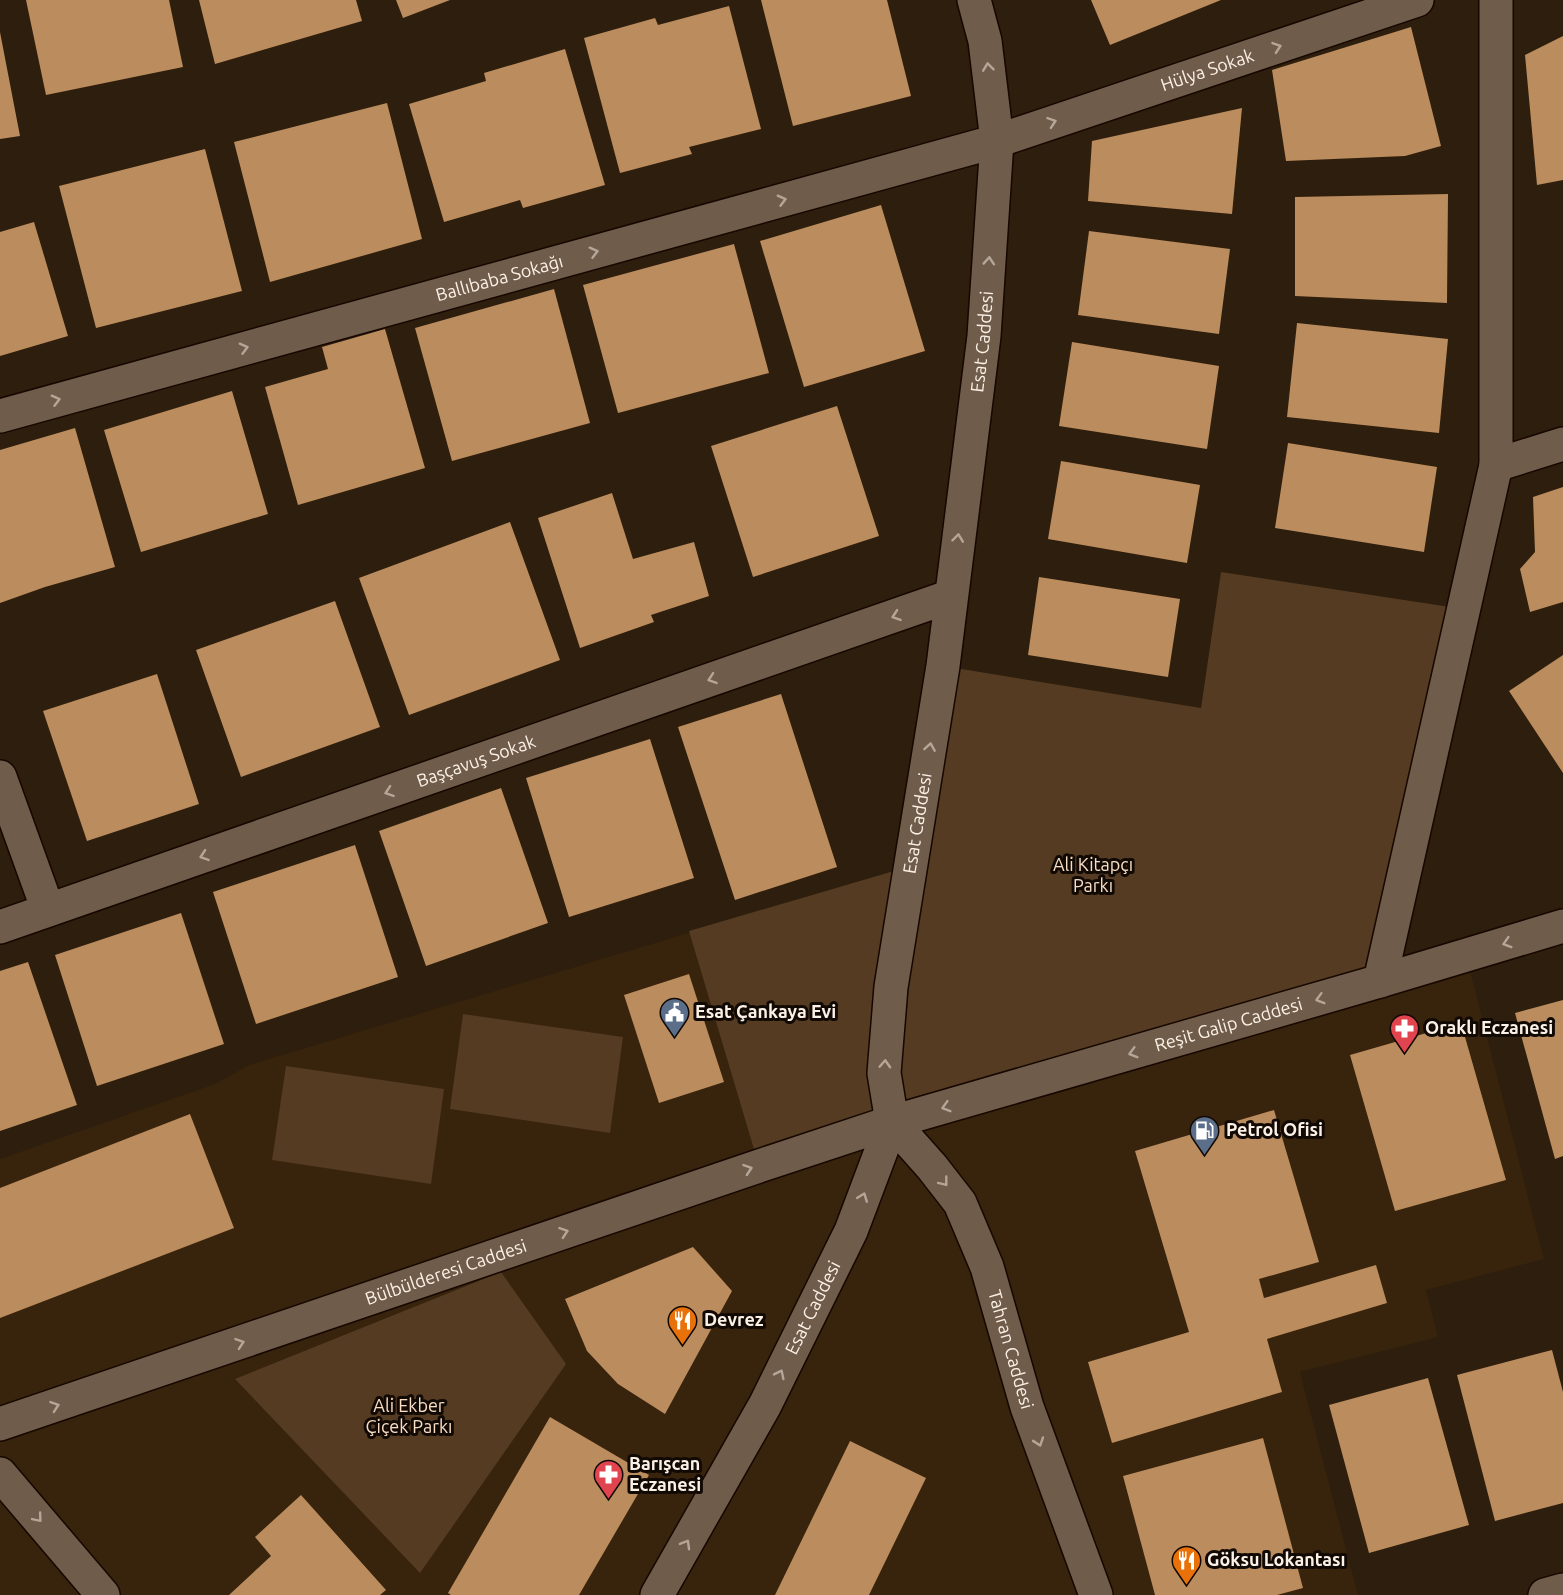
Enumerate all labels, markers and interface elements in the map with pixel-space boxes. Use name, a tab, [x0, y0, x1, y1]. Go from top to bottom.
one-way arrow	[1271, 42, 1282, 54]
street label: Hülya Sokak	[1158, 45, 1256, 94]
one-way arrow	[982, 62, 995, 71]
one-way arrow	[1046, 117, 1057, 130]
one-way arrow	[776, 195, 787, 207]
one-way arrow	[588, 247, 599, 259]
street label: Ballıbaba Sokağı	[433, 250, 565, 304]
one-way arrow	[982, 257, 995, 266]
street label: Esat Caddesi	[966, 290, 996, 393]
one-way arrow	[238, 343, 249, 355]
one-way arrow	[51, 395, 61, 407]
one-way arrow	[952, 534, 964, 543]
one-way arrow	[891, 608, 902, 621]
one-way arrow	[707, 672, 718, 685]
street label: Başçavuş Sokak	[414, 730, 538, 790]
one-way arrow	[923, 742, 936, 752]
street label: Esat Caddesi	[899, 771, 935, 875]
one-way arrow	[384, 784, 395, 797]
one-way arrow	[199, 848, 210, 861]
park label: Ali Kitapçı Parkı	[1053, 854, 1133, 895]
one-way arrow	[1502, 936, 1513, 948]
one-way arrow	[1315, 992, 1326, 1004]
street label: Reşit Galip Caddesi	[1152, 993, 1304, 1055]
public building icon: Esat Çankaya Evi	[658, 996, 690, 1038]
place label: Esat Çankaya Evi	[695, 1001, 836, 1022]
pharmacy icon: Oraklı Eczanesi	[1388, 1012, 1420, 1054]
place label: Oraklı Eczanesi	[1425, 1017, 1553, 1037]
one-way arrow	[1128, 1046, 1139, 1058]
one-way arrow	[879, 1060, 892, 1069]
one-way arrow	[941, 1100, 951, 1112]
fuel station icon: Petrol Ofisi	[1189, 1114, 1221, 1156]
place label: Petrol Ofisi	[1226, 1119, 1323, 1139]
one-way arrow	[742, 1164, 753, 1177]
one-way arrow	[937, 1175, 948, 1186]
one-way arrow	[856, 1193, 869, 1203]
one-way arrow	[558, 1227, 569, 1240]
street label: Bülbülderesi Caddesi	[362, 1235, 529, 1308]
street label: Esat Caddesi	[781, 1257, 844, 1357]
street label: Tahran Caddesi	[985, 1287, 1038, 1411]
restaurant icon: Devrez	[667, 1304, 699, 1346]
place label: Devrez	[704, 1309, 764, 1329]
one-way arrow	[234, 1337, 245, 1350]
one-way arrow	[773, 1369, 785, 1380]
park label: Ali Ekber Çiçek Parkı	[365, 1395, 453, 1436]
one-way arrow	[49, 1400, 60, 1413]
one-way arrow	[1032, 1437, 1045, 1447]
place label: Barışcan Eczanesi	[629, 1453, 701, 1494]
pharmacy icon: Barışcan Eczanesi	[592, 1458, 624, 1500]
one-way arrow	[31, 1511, 42, 1522]
one-way arrow	[679, 1540, 690, 1550]
restaurant icon: Göksu Lokantası	[1170, 1544, 1202, 1586]
place label: Göksu Lokantası	[1207, 1549, 1345, 1569]

